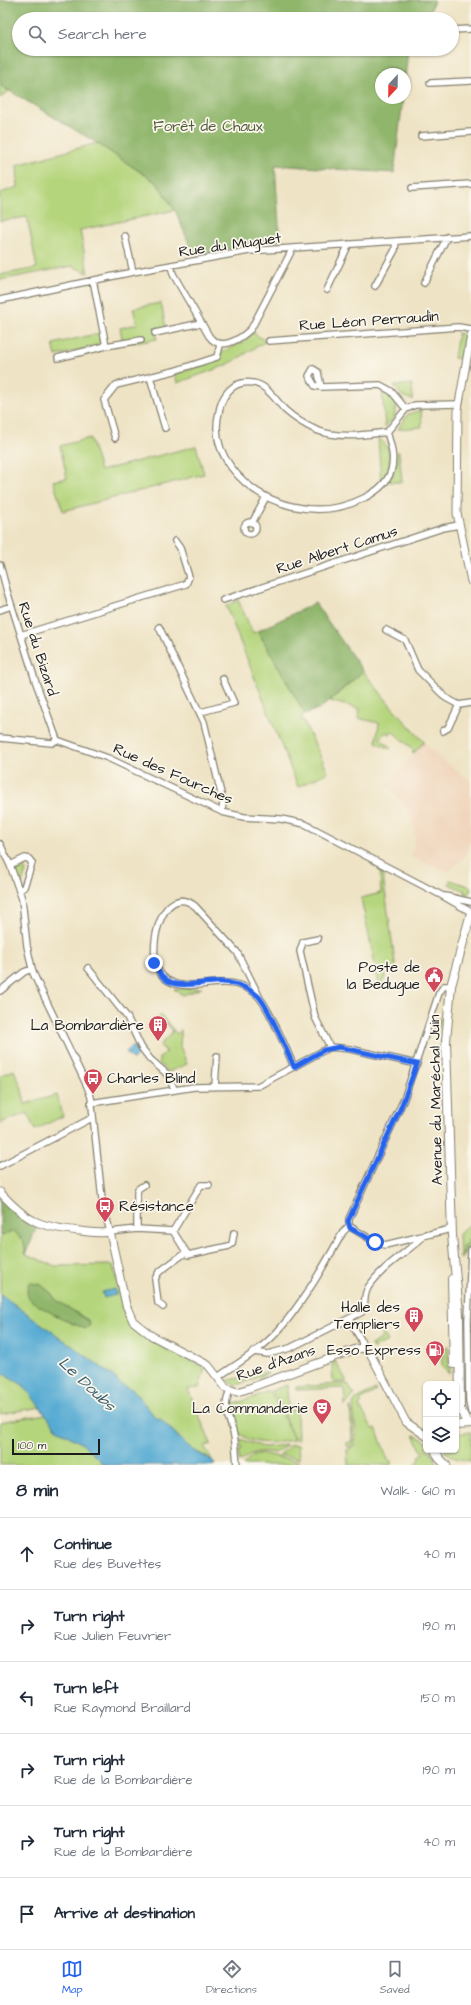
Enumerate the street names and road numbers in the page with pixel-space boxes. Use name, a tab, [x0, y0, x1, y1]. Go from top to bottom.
street label: Rue du Muguet	[177, 227, 283, 264]
street label: Rue Léon Perraudin	[299, 306, 440, 336]
street label: Rue Albert Camus	[274, 520, 401, 580]
street label: Rue du Bizard	[13, 599, 63, 699]
street label: Rue des Fourches	[110, 738, 237, 810]
street label: Avenue du Maréchal Juin	[424, 1014, 448, 1186]
street label: Rue d'Azans	[234, 1340, 319, 1386]

